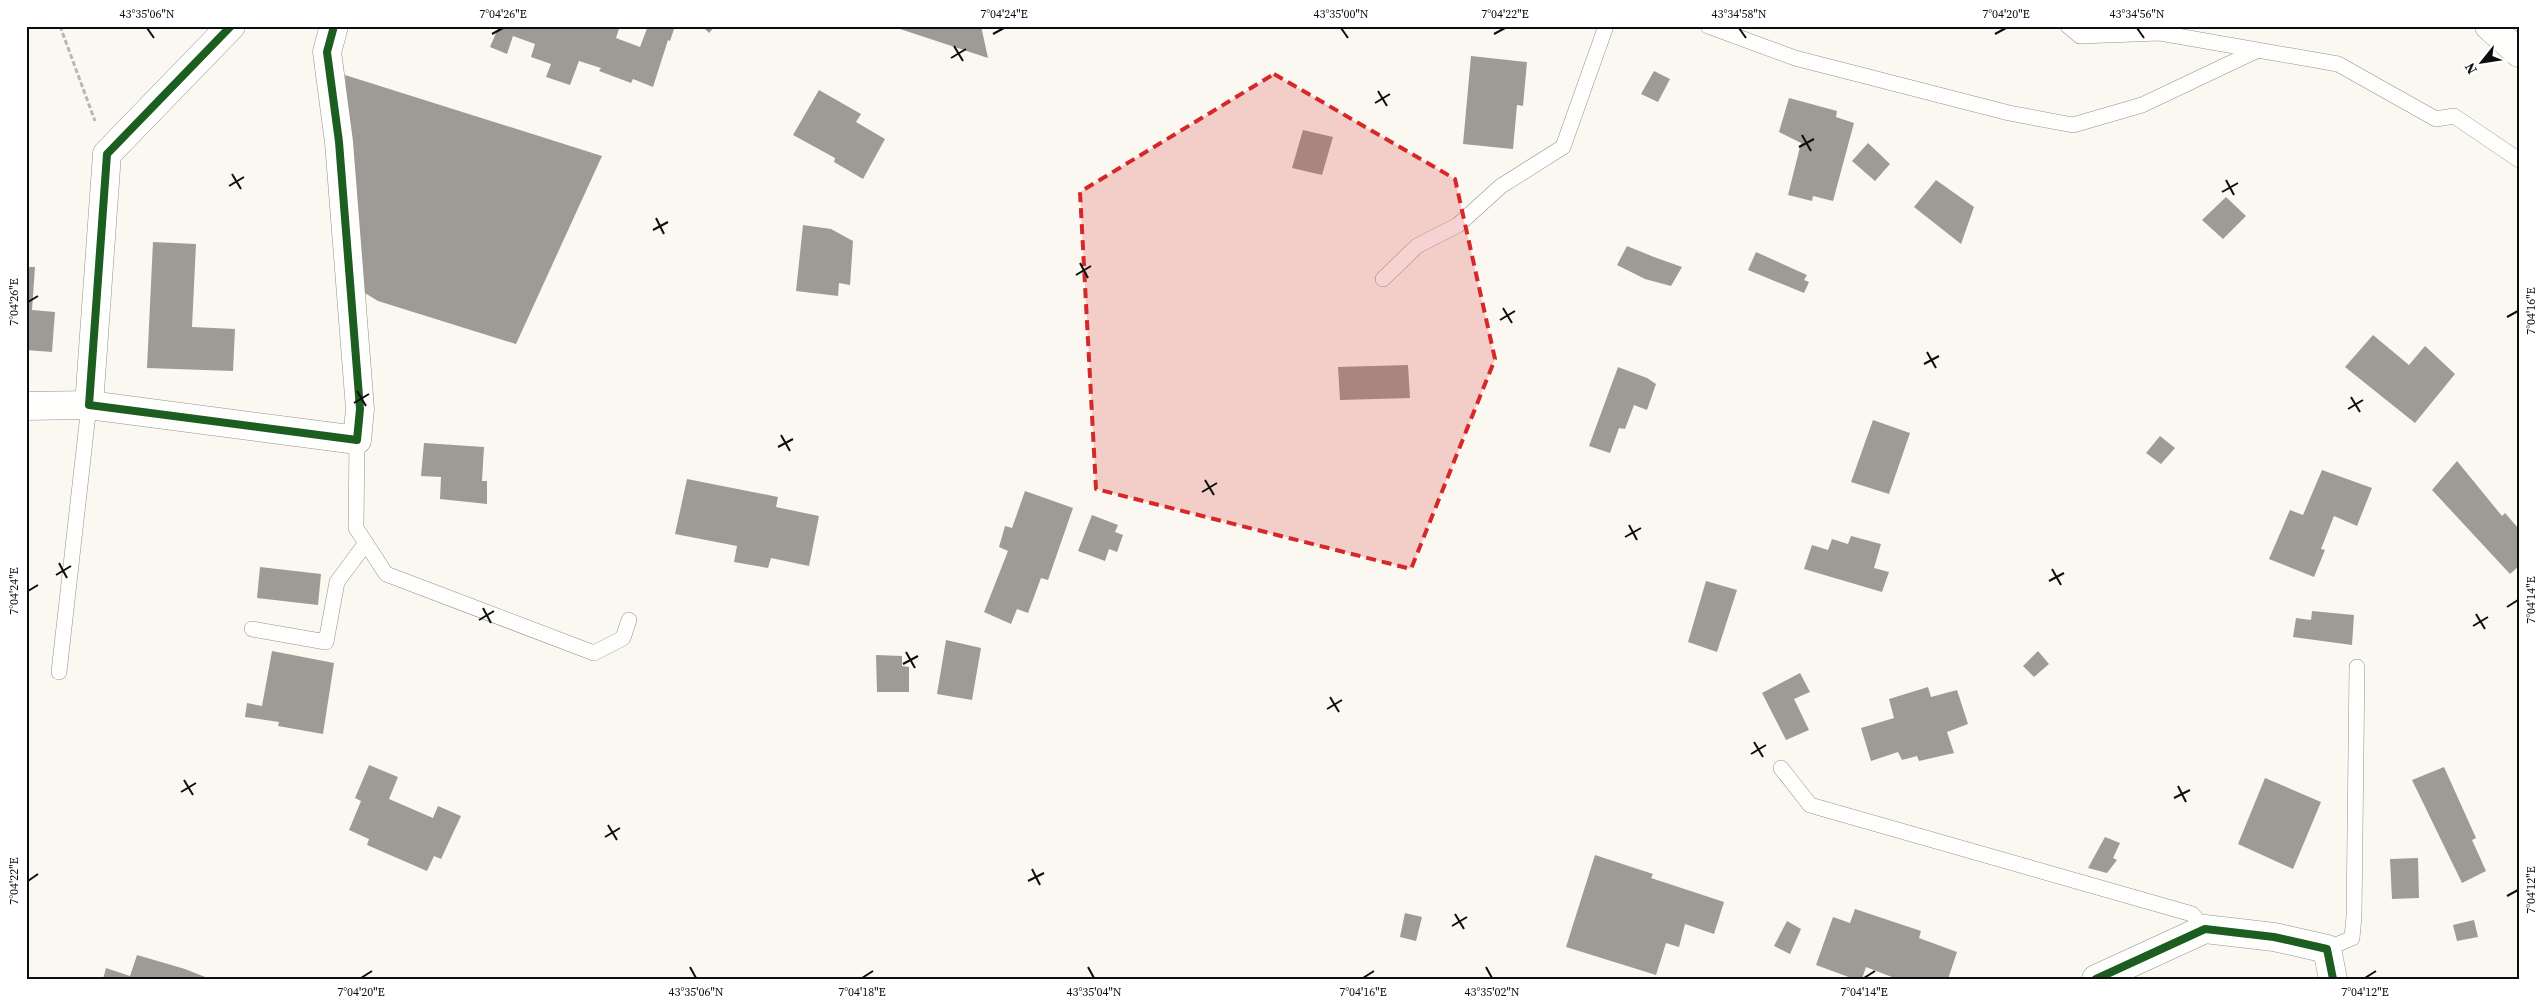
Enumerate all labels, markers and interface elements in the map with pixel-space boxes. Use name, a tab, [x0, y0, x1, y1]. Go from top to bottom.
text: 43°35'06"N	[119, 6, 175, 22]
text: 7°04'26"E	[479, 6, 527, 22]
text: 7°04'24"E	[980, 6, 1028, 22]
text: 43°35'00"N	[1313, 6, 1369, 22]
text: 7°04'22"E	[1481, 6, 1529, 22]
text: 43°34'58"N	[1711, 6, 1767, 22]
text: 7°04'20"E	[1982, 6, 2030, 22]
text: 43°34'56"N	[2109, 6, 2165, 22]
north arrow	[2458, 38, 2508, 88]
text: N	[2460, 59, 2482, 78]
text: 7°04'26"E	[6, 278, 22, 326]
text: 7°04'16"E	[2523, 287, 2539, 335]
text: 7°04'24"E	[6, 567, 22, 615]
text: 7°04'14"E	[2523, 576, 2539, 624]
text: 7°04'22"E	[6, 857, 22, 905]
text: 7°04'12"E	[2523, 866, 2539, 914]
text: 7°04'20"E	[337, 984, 385, 1000]
text: 43°35'06"N	[668, 984, 724, 1000]
text: 7°04'18"E	[838, 984, 886, 1000]
text: 43°35'04"N	[1066, 984, 1122, 1000]
text: 7°04'16"E	[1339, 984, 1387, 1000]
text: 43°35'02"N	[1464, 984, 1520, 1000]
text: 7°04'14"E	[1840, 984, 1888, 1000]
text: 7°04'12"E	[2341, 984, 2389, 1000]

